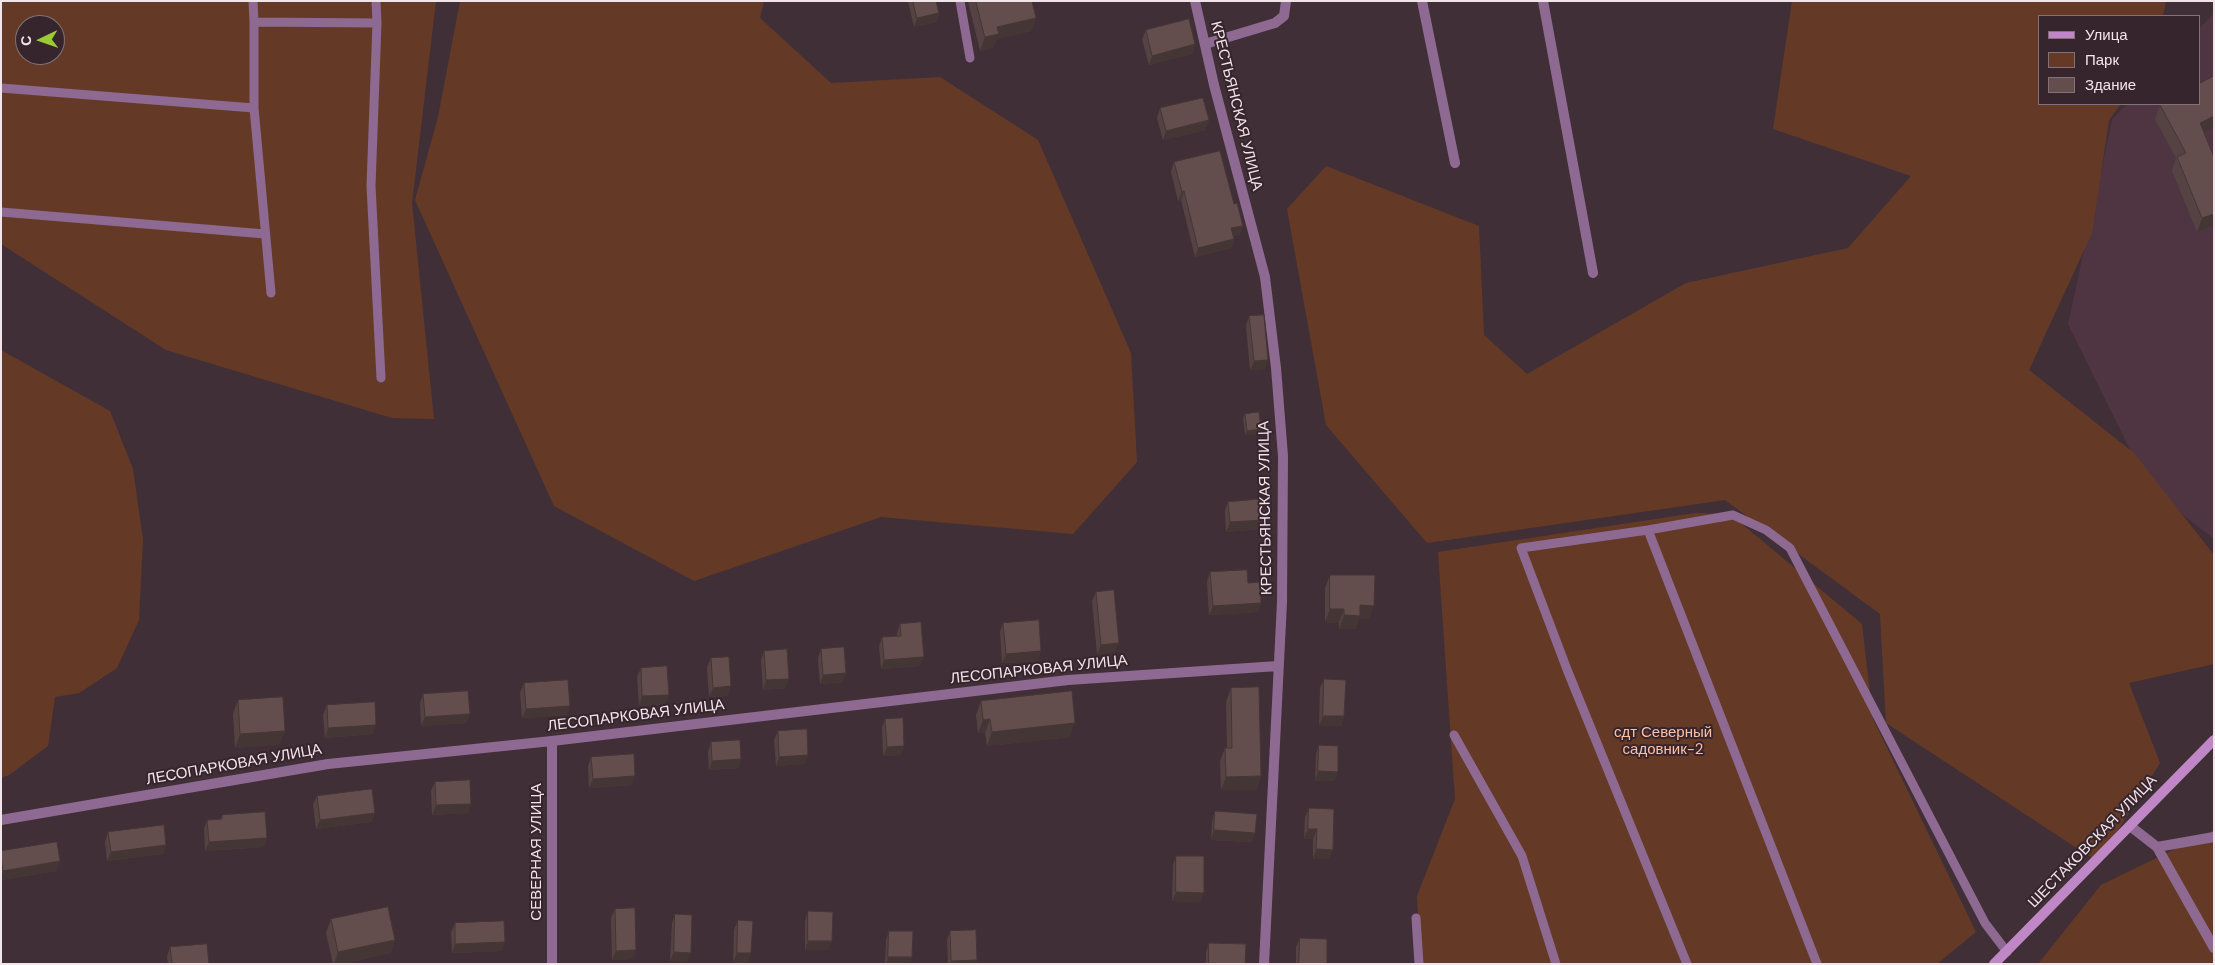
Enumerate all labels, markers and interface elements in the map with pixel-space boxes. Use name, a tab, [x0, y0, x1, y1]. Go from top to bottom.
north arrow	[15, 15, 65, 65]
legend	[2038, 15, 2200, 105]
street label: КРЕСТЬЯНСКАЯ УЛИЦА	[1206, 19, 1266, 193]
text: Улица	[2085, 25, 2128, 45]
text: С	[17, 35, 35, 46]
text: Парк	[2085, 50, 2119, 70]
text: Здание	[2085, 75, 2136, 95]
street label: КРЕСТЬЯНСКАЯ УЛИЦА	[1255, 421, 1277, 595]
street label: ЛЕСОПАРКОВАЯ УЛИЦА	[949, 652, 1129, 688]
street label: ЛЕСОПАРКОВАЯ УЛИЦА	[546, 696, 726, 736]
park label: сдт Северный садовник-2	[1614, 724, 1712, 759]
street label: ЛЕСОПАРКОВАЯ УЛИЦА	[145, 741, 323, 789]
street label: ШЕСТАКОВСКАЯ УЛИЦА	[2025, 772, 2161, 912]
street label: СЕВЕРНАЯ УЛИЦА	[528, 783, 546, 921]

